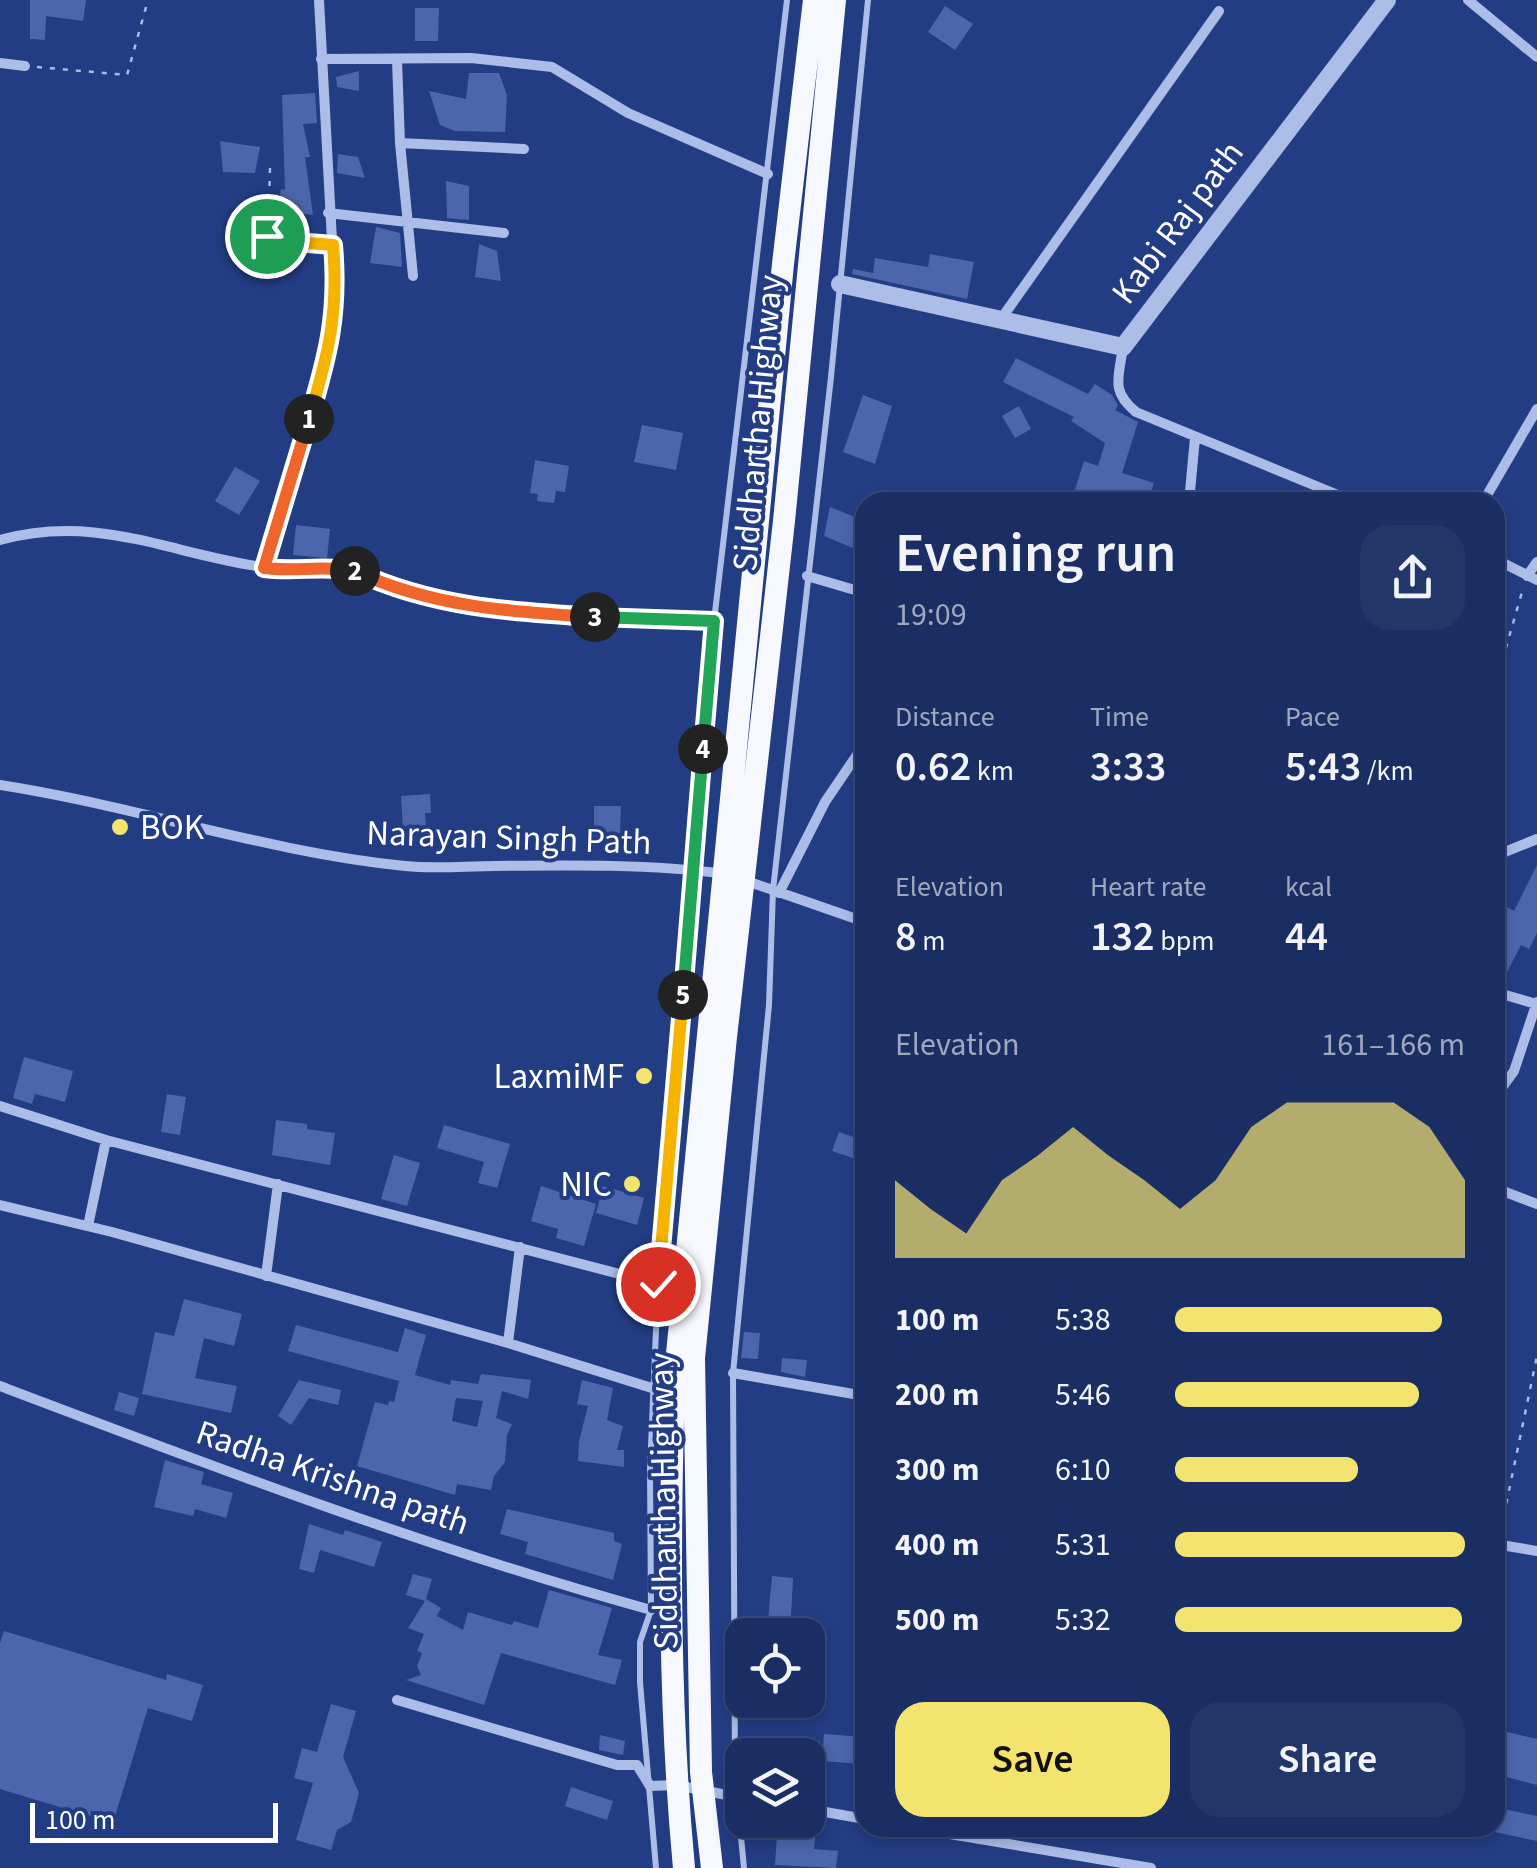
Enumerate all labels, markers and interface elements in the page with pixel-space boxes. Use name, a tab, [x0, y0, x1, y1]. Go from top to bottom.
street label: Kabi Raj path	[1100, 131, 1256, 315]
pin	[225, 194, 310, 279]
icon: arrive	[240, 209, 295, 264]
street label: Siddhartha Highway	[720, 273, 796, 573]
pin: 1	[284, 394, 334, 444]
text: 1	[302, 399, 316, 439]
text: Evening run	[895, 515, 1176, 593]
button: share	[1360, 525, 1465, 630]
pin: 2	[330, 546, 380, 596]
text: 2	[348, 551, 362, 591]
pin: 3	[570, 592, 620, 642]
text: 19:09	[895, 592, 967, 638]
text: 3	[588, 597, 602, 637]
text: Distance	[895, 697, 995, 737]
text: Time	[1090, 697, 1149, 737]
text: Pace	[1285, 697, 1340, 737]
pin: 4	[678, 724, 728, 774]
text: 4	[696, 729, 710, 769]
text: 0.62	[895, 737, 971, 797]
text: 3:33	[1090, 737, 1166, 797]
text: 5:43	[1285, 737, 1361, 797]
text: km	[971, 751, 1014, 791]
text: /km	[1361, 751, 1414, 791]
place label: BOK	[140, 803, 205, 853]
street label: Narayan Singh Path	[366, 808, 652, 868]
marker: BOK	[109, 816, 131, 838]
text: Elevation	[895, 867, 1004, 907]
text: Heart rate	[1090, 867, 1206, 907]
text: kcal	[1285, 867, 1332, 907]
text: 8	[895, 907, 917, 967]
text: 132	[1090, 907, 1155, 967]
text: 44	[1285, 907, 1328, 967]
text: m	[917, 921, 945, 961]
text: bpm	[1155, 921, 1214, 961]
pin: 5	[658, 970, 708, 1020]
text: 5	[676, 975, 690, 1015]
text: Elevation	[895, 1022, 1020, 1068]
text: 161–166 m	[1321, 1022, 1465, 1068]
place label: LaxmiMF	[493, 1052, 624, 1102]
marker: LaxmiMF	[633, 1065, 655, 1087]
place label: NIC	[560, 1160, 612, 1210]
marker: NIC	[621, 1173, 643, 1195]
pin	[616, 1242, 701, 1327]
icon: check	[631, 1257, 686, 1312]
text: 100 m	[895, 1297, 980, 1343]
text: 5:38	[1055, 1297, 1111, 1343]
street label: Siddhartha Highway	[636, 1352, 692, 1650]
text: 200 m	[895, 1372, 980, 1418]
text: 5:46	[1055, 1372, 1111, 1418]
street label: Radha Krishna path	[189, 1408, 476, 1548]
text: 300 m	[895, 1447, 980, 1493]
text: 6:10	[1055, 1447, 1111, 1493]
text: 400 m	[895, 1522, 980, 1568]
text: 5:31	[1055, 1522, 1111, 1568]
text: 500 m	[895, 1597, 980, 1643]
text: 5:32	[1055, 1597, 1111, 1643]
map controls	[725, 1618, 825, 1838]
button: locate	[725, 1618, 825, 1718]
button: Save	[895, 1702, 1170, 1817]
button: Share	[1190, 1702, 1465, 1817]
button: layers	[725, 1738, 825, 1838]
scale bar	[30, 1798, 278, 1842]
text: 100 m	[45, 1800, 116, 1840]

